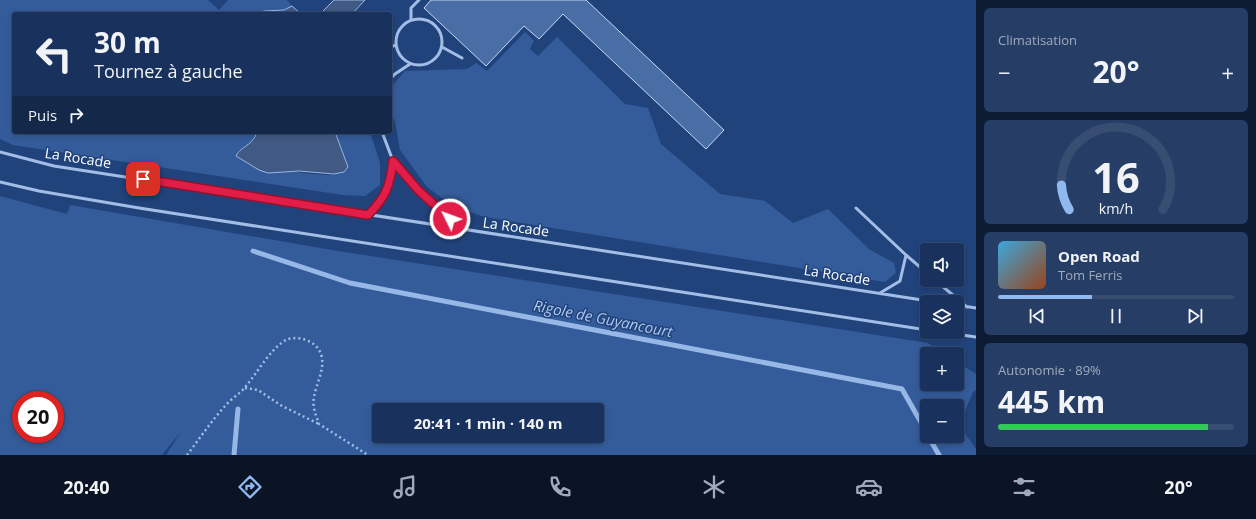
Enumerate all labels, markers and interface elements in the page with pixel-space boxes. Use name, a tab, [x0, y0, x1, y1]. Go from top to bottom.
text: 30 m	[94, 23, 161, 61]
icon: left	[28, 28, 80, 80]
text: Climatisation	[998, 31, 1077, 49]
text: 20°	[1092, 51, 1140, 92]
text: −	[998, 57, 1011, 87]
text: +	[1221, 57, 1234, 87]
text: Tournez à gauche	[94, 59, 243, 83]
icon: right	[65, 104, 87, 126]
text: Puis	[28, 105, 57, 125]
street label: La Rocade	[44, 143, 113, 172]
text: 16	[1092, 148, 1140, 204]
pin	[126, 162, 160, 196]
icon: arrive	[132, 168, 154, 190]
position arrow	[429, 198, 471, 240]
text: km/h	[1099, 198, 1133, 217]
street label: La Rocade	[482, 212, 551, 241]
map controls	[920, 243, 964, 443]
button: sound	[920, 243, 964, 287]
text: Open Road	[1058, 246, 1140, 266]
street label: La Rocade	[803, 260, 872, 289]
text: Tom Ferris	[1058, 266, 1123, 284]
water label: Rigole de Guyancourt	[532, 295, 676, 342]
button: layers	[920, 295, 964, 339]
icon: previous	[1026, 305, 1048, 327]
icon: pause	[1105, 305, 1127, 327]
icon: next	[1184, 305, 1206, 327]
button: +	[920, 347, 964, 391]
text: Autonomie · 89%	[998, 361, 1101, 379]
text: 445 km	[998, 381, 1105, 422]
speed limit sign: 20	[12, 391, 64, 443]
button: −	[920, 399, 964, 443]
text: 20:41 · 1 min · 140 m	[414, 413, 562, 433]
icon: directions	[236, 473, 264, 501]
icon: music	[391, 473, 419, 501]
icon: phone	[546, 473, 574, 501]
icon: climate	[700, 473, 728, 501]
icon: car	[855, 473, 883, 501]
icon: filters	[1010, 473, 1038, 501]
text: 20:40	[63, 475, 110, 499]
text: 20°	[1164, 475, 1193, 499]

